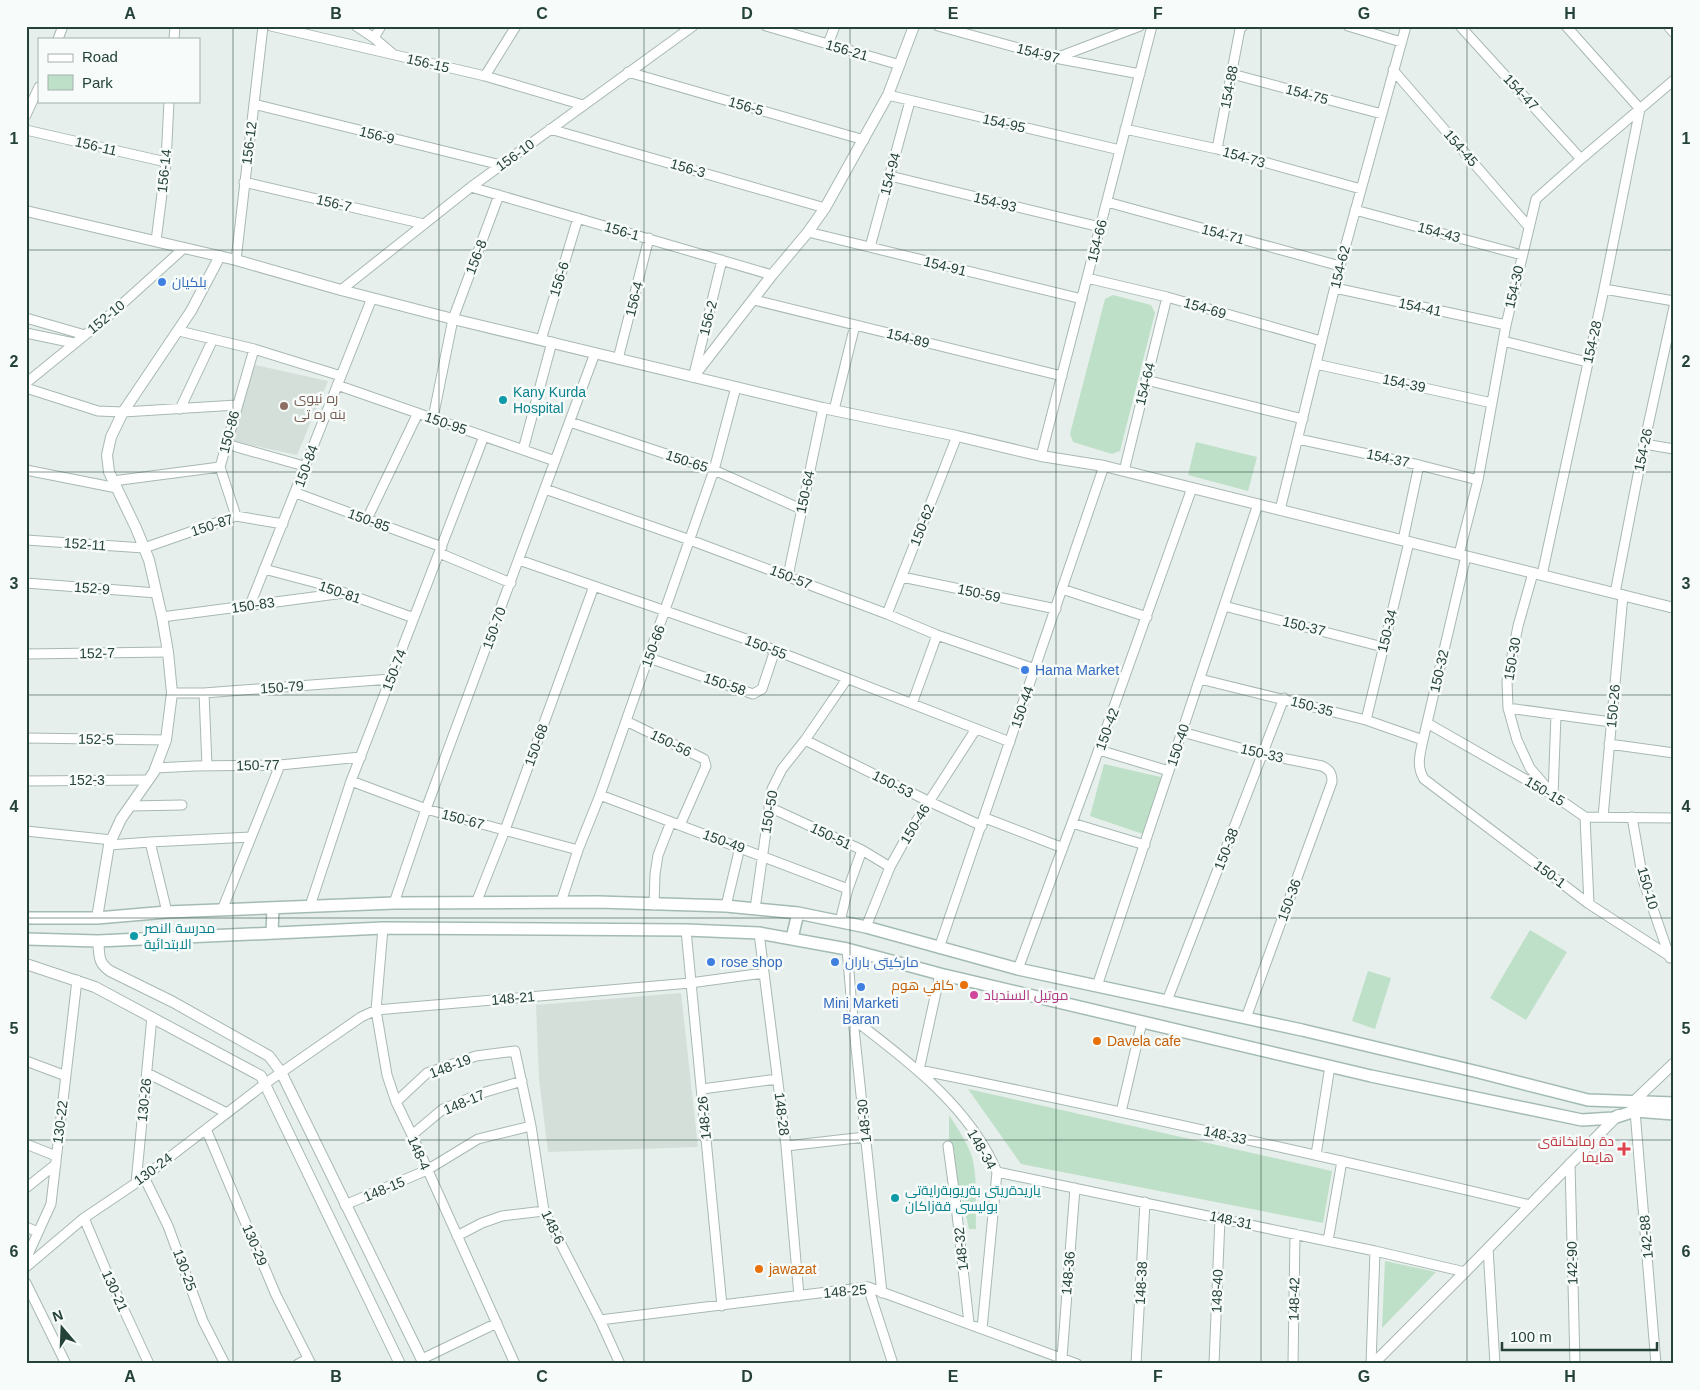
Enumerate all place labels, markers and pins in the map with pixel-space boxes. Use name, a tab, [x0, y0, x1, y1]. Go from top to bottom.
place label: بلكيان	[172, 274, 207, 290]
marker: بلكيان	[156, 276, 168, 288]
place label: Kany Kurda Hospital	[513, 384, 586, 416]
place label: ره نیوی بنه ره تی	[294, 390, 346, 422]
marker: Kany Kurda Hospital	[497, 394, 509, 406]
marker: ره نیوی بنه ره تی	[278, 400, 290, 412]
place label: Hama Market	[1035, 662, 1119, 678]
marker: Hama Market	[1019, 664, 1031, 676]
place label: مدرسة النصر الابتدائية	[143, 920, 215, 952]
marker: مدرسة النصر الابتدائية	[128, 930, 140, 942]
place label: rose shop	[721, 954, 783, 970]
place label: ماركيتى باران	[845, 954, 919, 970]
marker: rose shop	[705, 956, 717, 968]
marker: ماركيتى باران	[829, 956, 841, 968]
place label: كافي هوم	[891, 977, 954, 997]
marker: كافي هوم	[958, 979, 970, 991]
marker: Mini Marketi Baran	[855, 981, 867, 993]
place label: موتيل السندباد	[984, 987, 1069, 1003]
marker: موتيل السندباد	[968, 989, 980, 1001]
place label: Mini Marketi Baran	[823, 995, 899, 1027]
place label: Davela cafe	[1107, 1033, 1181, 1049]
marker: Davela cafe	[1091, 1035, 1103, 1047]
place label: دة رمانخانةى هايما	[1538, 1133, 1614, 1165]
marker: دة رمانخانةى هايما	[1618, 1143, 1630, 1155]
place label: ياريدةريتى بةريوبةرايةتى بوليسى قةزاكان	[905, 1182, 1041, 1214]
marker: ياريدةريتى بةريوبةرايةتى بوليسى قةزاكان	[889, 1192, 901, 1204]
place label: jawazat	[768, 1261, 817, 1277]
marker: jawazat	[753, 1263, 765, 1275]

